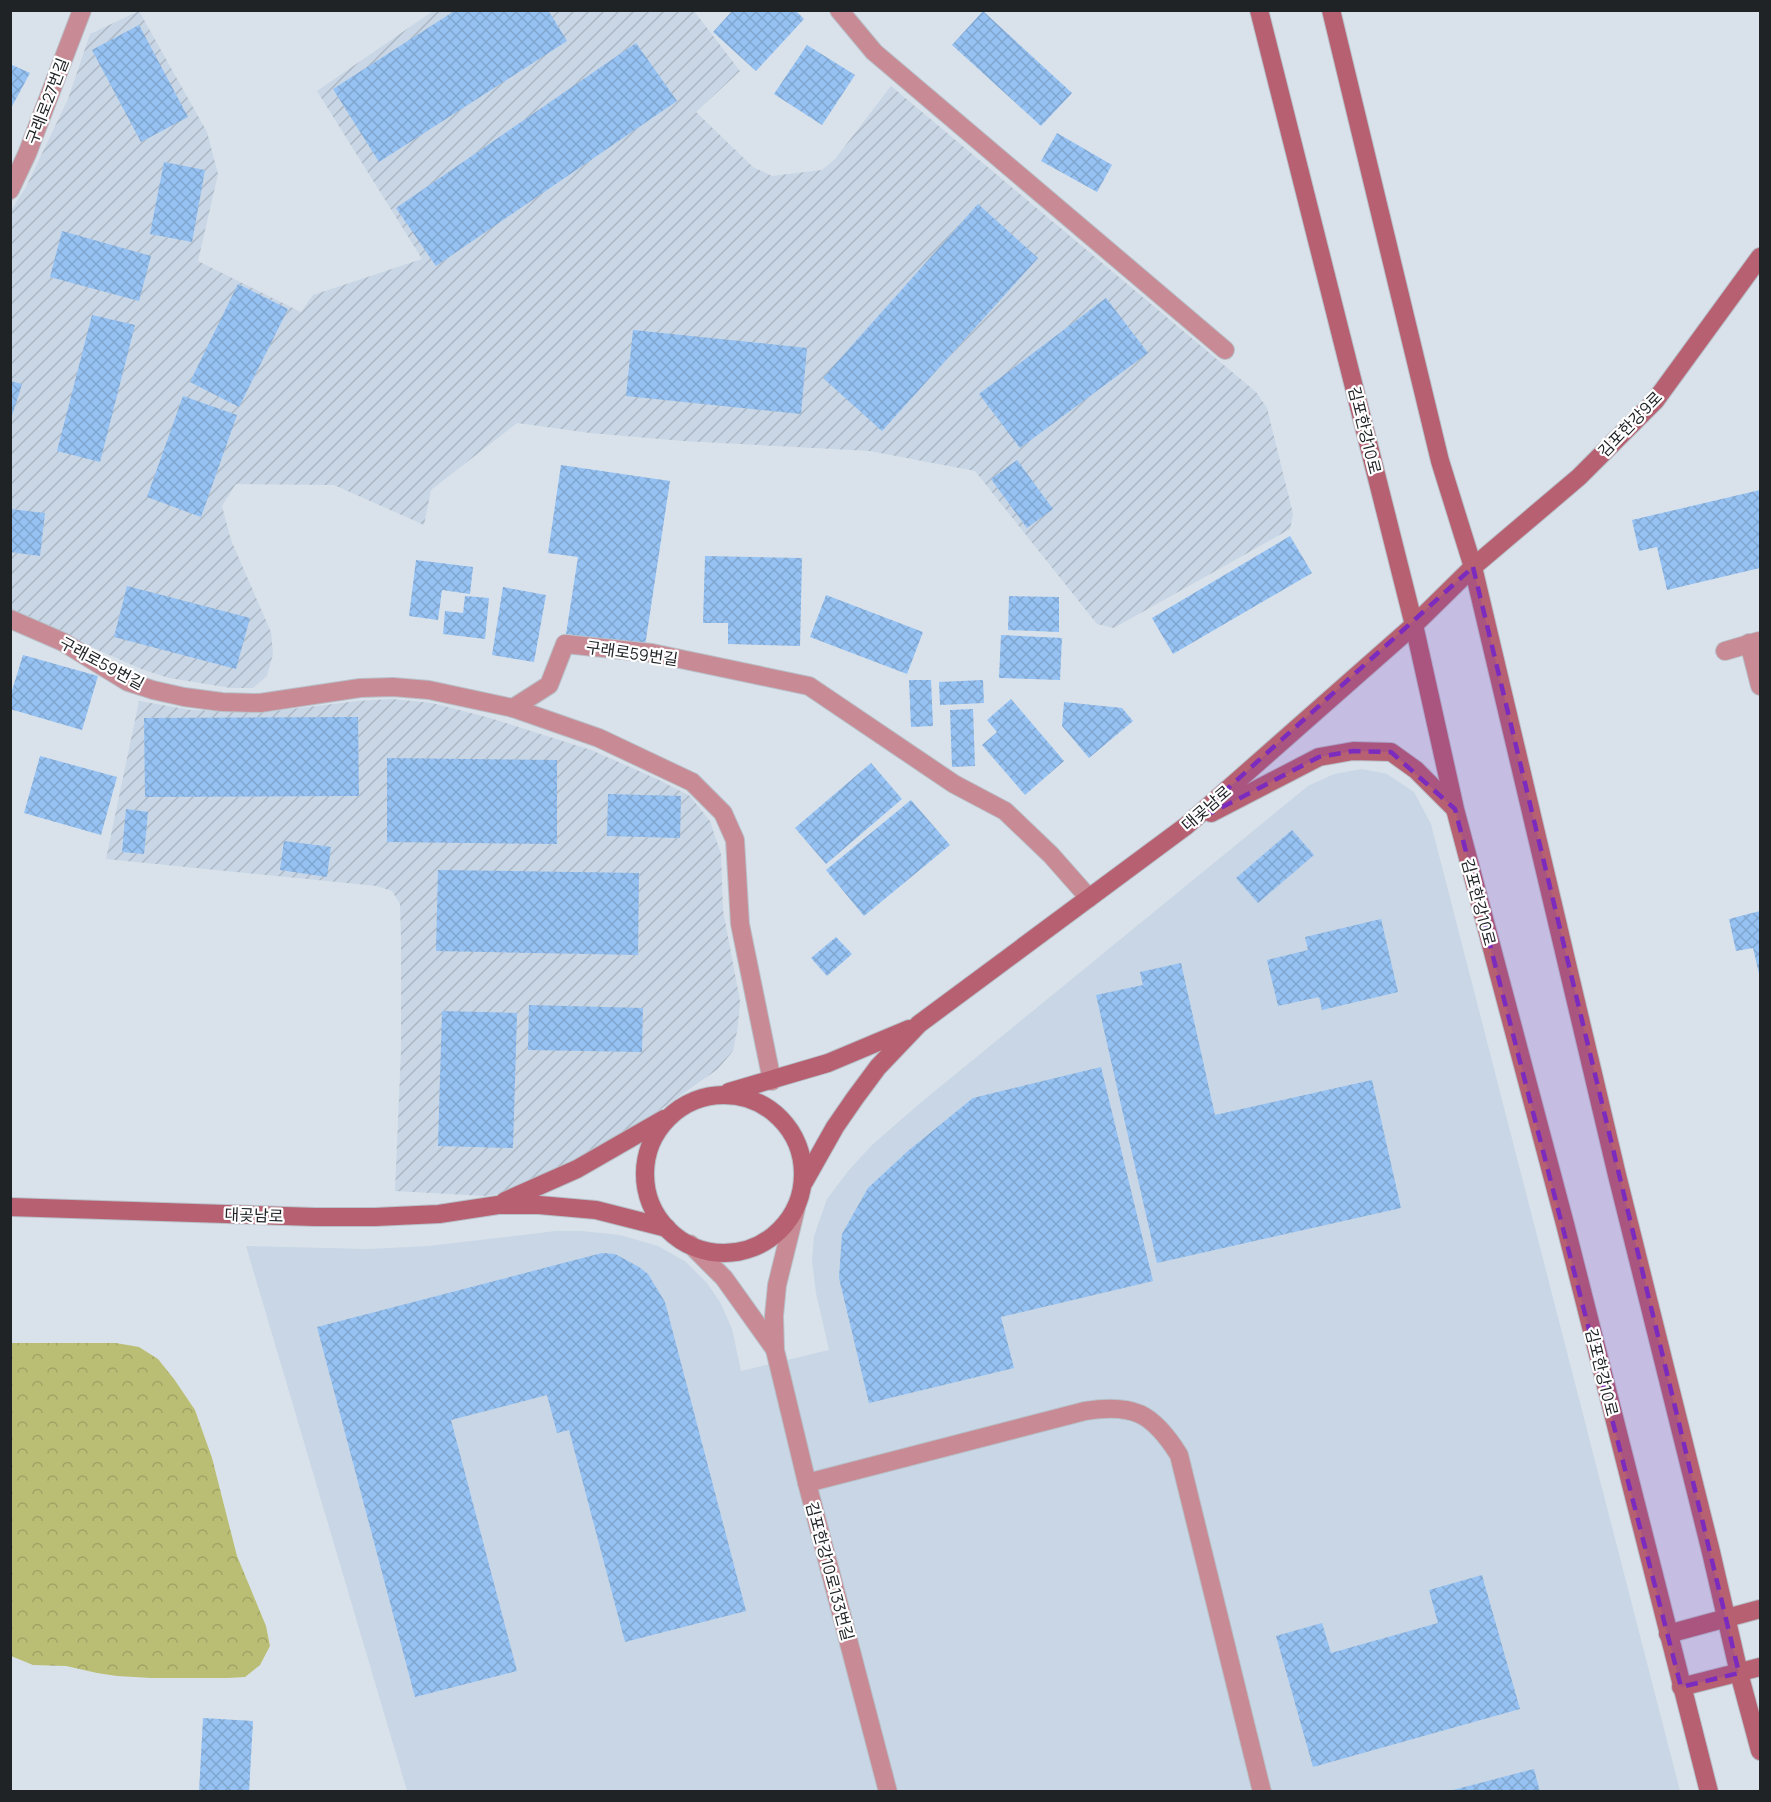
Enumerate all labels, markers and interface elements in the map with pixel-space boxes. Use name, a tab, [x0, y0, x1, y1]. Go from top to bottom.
street label: 구래로27번길	[20, 55, 74, 147]
street label: 김포한강10로	[1343, 384, 1387, 476]
street label: 김포한강9로	[1593, 386, 1667, 462]
street label: 구래로59번길	[56, 632, 148, 694]
street label: 구래로59번길	[585, 636, 679, 670]
street label: 대곶남로	[1177, 780, 1236, 836]
street label: 김포한강10로	[1457, 856, 1501, 948]
street label: 대곶남로	[224, 1203, 284, 1227]
street label: 김포한강10로	[1580, 1326, 1624, 1418]
street label: 김포한강10로133번길	[801, 1499, 859, 1643]

